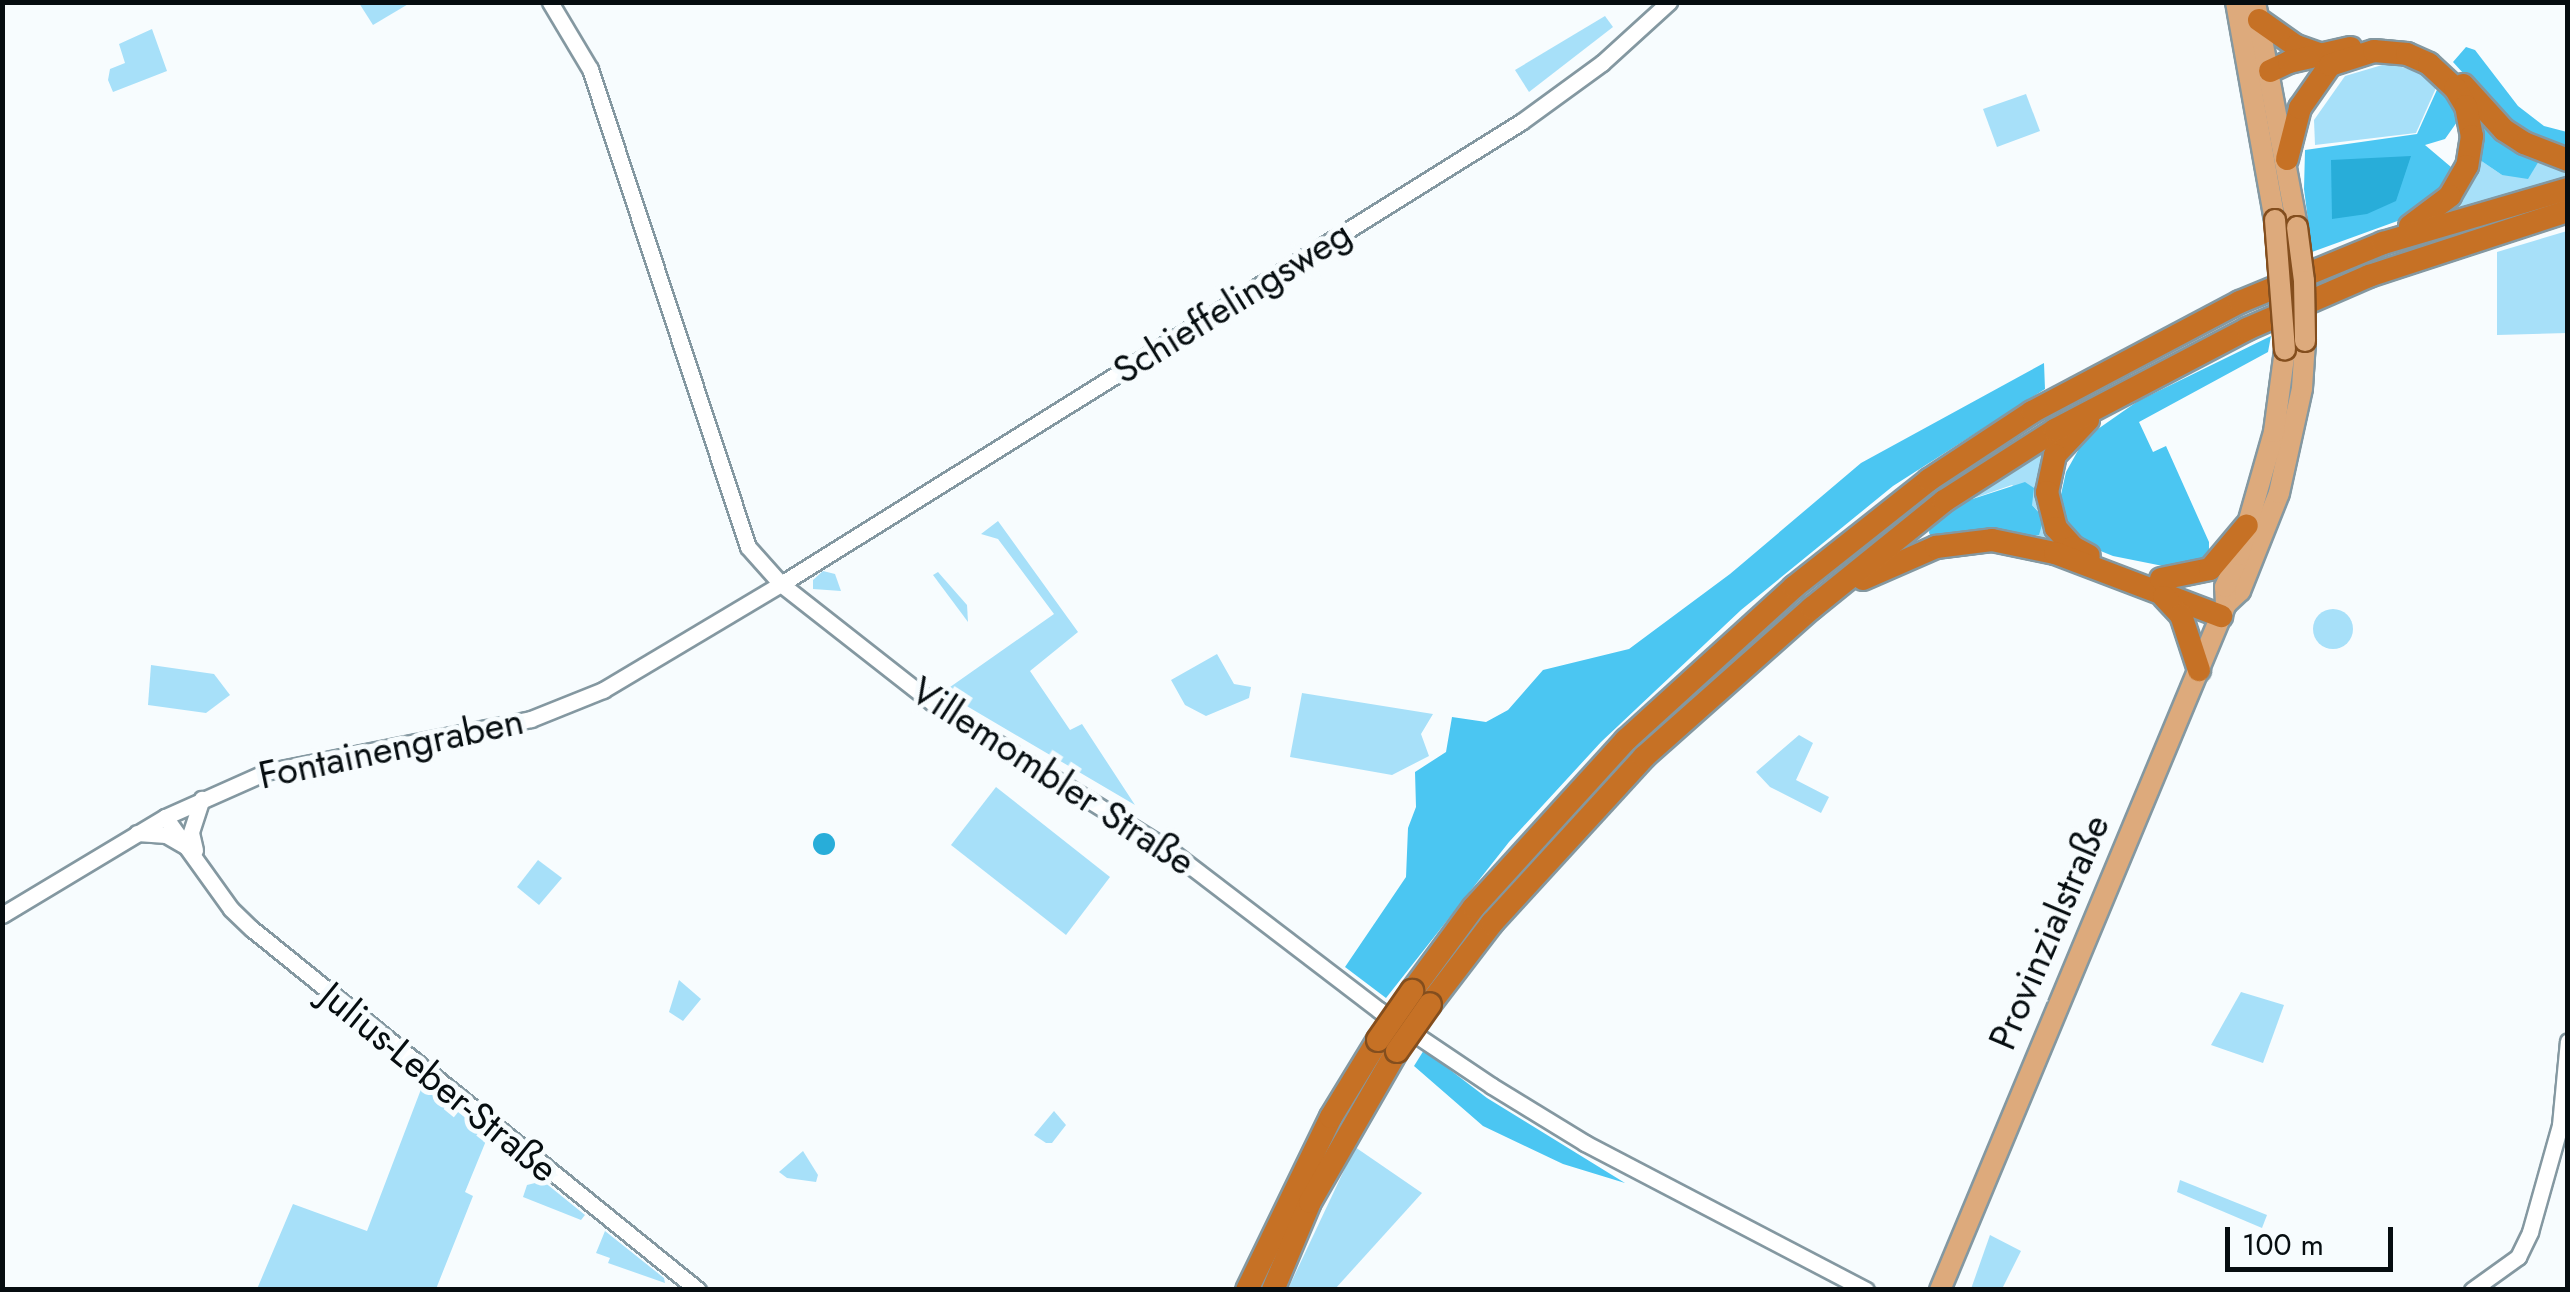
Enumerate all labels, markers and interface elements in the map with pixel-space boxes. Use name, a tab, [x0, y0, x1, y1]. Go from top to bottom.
street label: Schieffelingsweg	[1105, 211, 1359, 393]
street label: Villemombler Straße	[903, 667, 1203, 885]
street label: Fontainengraben	[254, 698, 528, 798]
street label: Provinzialstraße	[1979, 808, 2119, 1056]
street label: Julius-Leber-Straße	[311, 972, 567, 1192]
scale bar	[2230, 1207, 2398, 1269]
text: 100 m	[2242, 1223, 2324, 1266]

